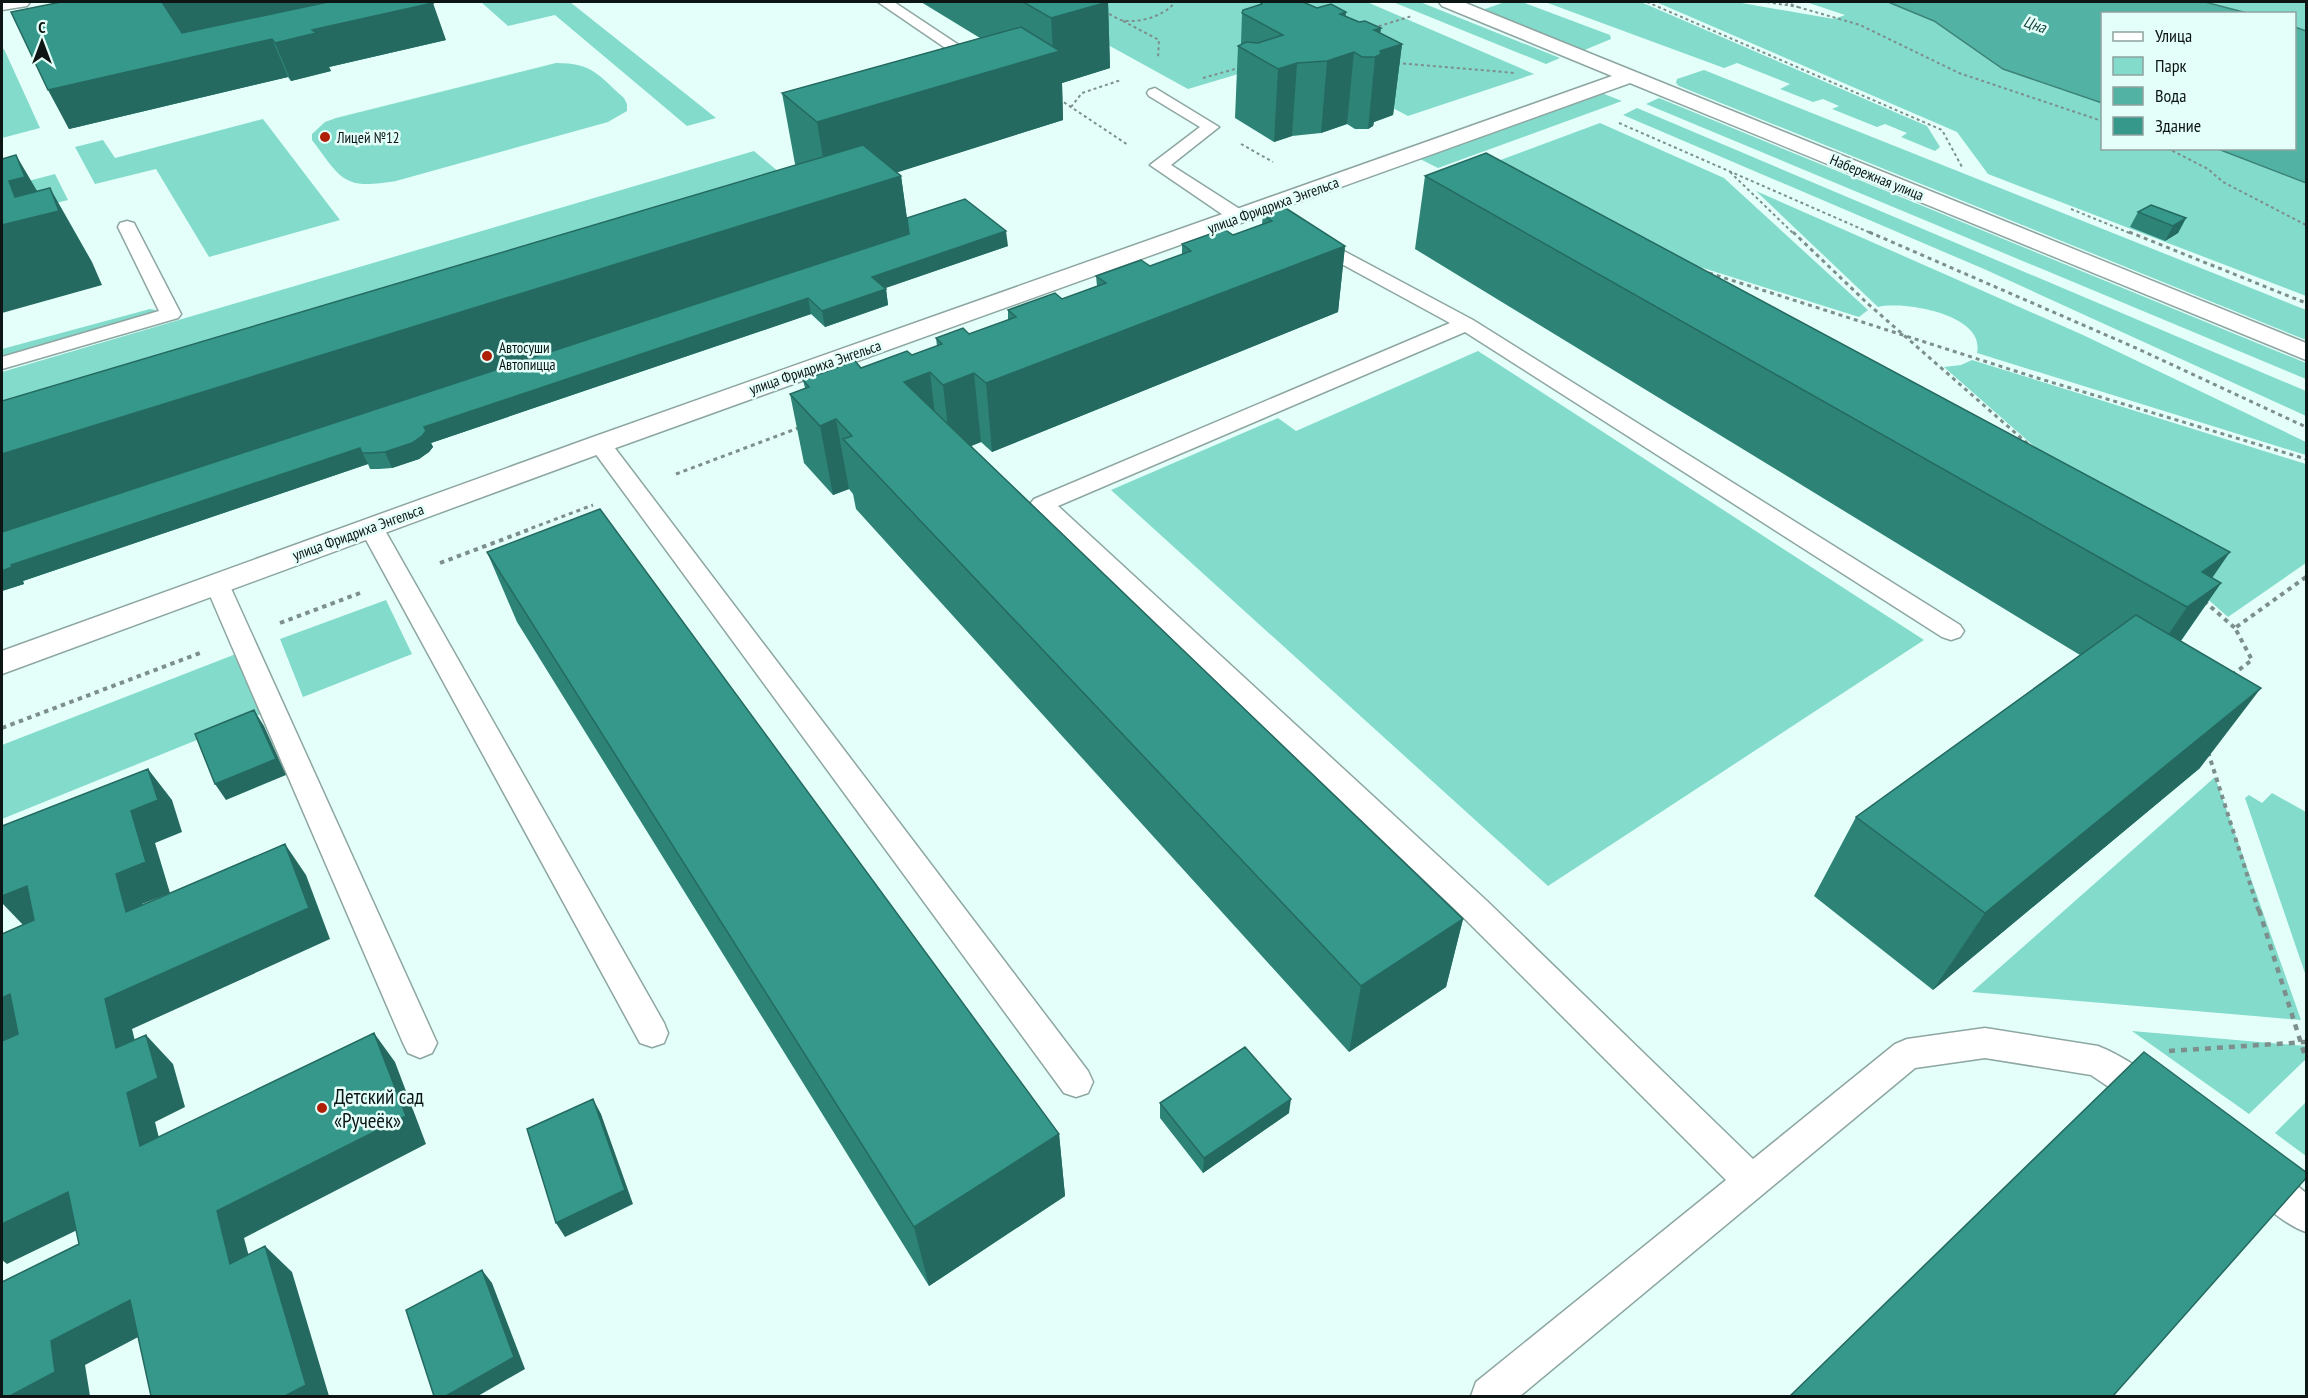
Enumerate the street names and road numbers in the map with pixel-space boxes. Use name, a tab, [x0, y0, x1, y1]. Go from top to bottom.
street label: Набережная улица	[1827, 150, 1927, 204]
street label: улица Фридриха Энгельса	[1205, 172, 1341, 238]
street label: улица Фридриха Энгельса	[747, 336, 883, 398]
street label: улица Фридриха Энгельса	[290, 499, 426, 565]

